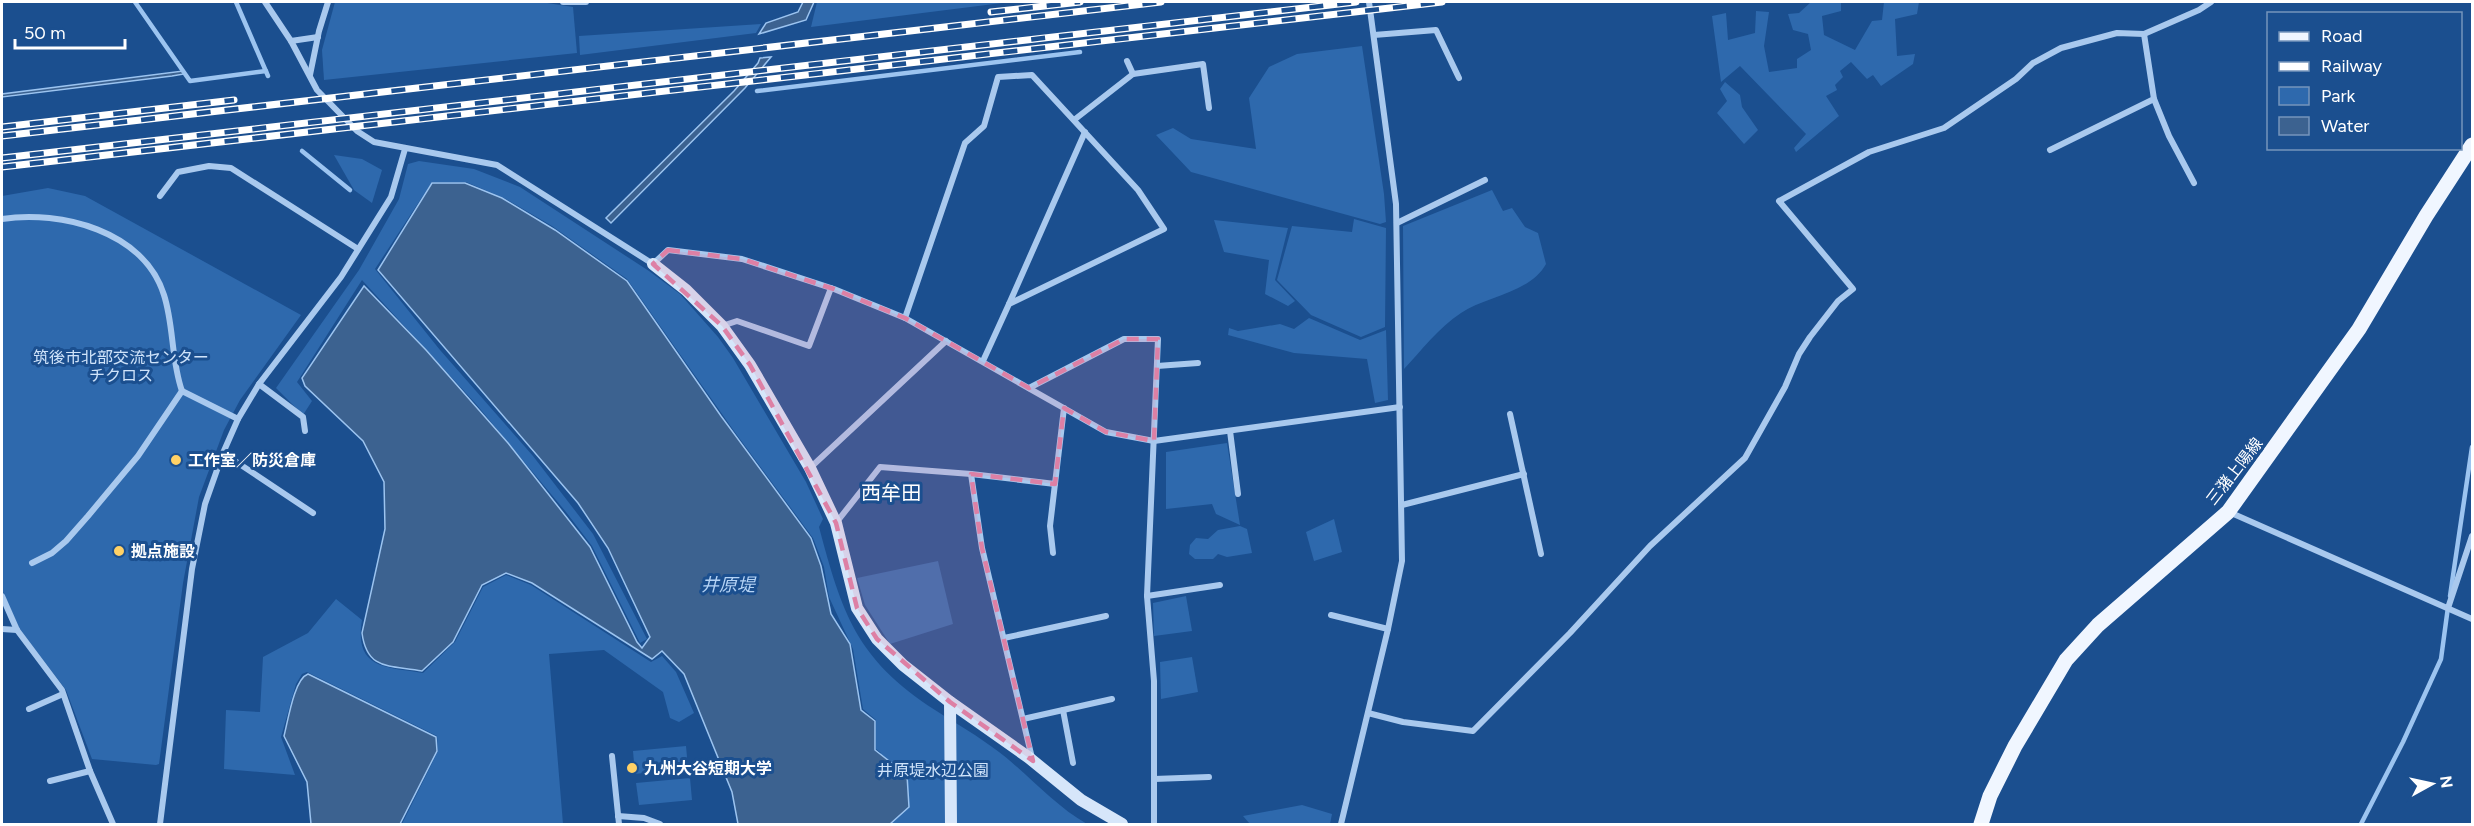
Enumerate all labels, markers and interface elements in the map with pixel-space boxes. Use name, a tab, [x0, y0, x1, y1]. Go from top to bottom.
scale bar	[15, 12, 124, 50]
legend	[2267, 12, 2462, 150]
text: 50 m	[24, 22, 66, 44]
text: Road	[2321, 25, 2362, 47]
text: Railway	[2321, 55, 2383, 77]
text: Park	[2321, 85, 2356, 107]
text: Water	[2321, 115, 2369, 137]
park label: 筑後市北部交流センター チクロス	[33, 348, 209, 385]
street label: 三潴上陽線	[2202, 434, 2267, 509]
place label: 工作室／防災倉庫	[188, 451, 316, 470]
marker: 工作室／防災倉庫	[169, 453, 183, 467]
district label: 西牟田	[861, 481, 921, 505]
place label: 拠点施設	[131, 542, 195, 561]
marker: 拠点施設	[112, 544, 126, 558]
water label: 井原堤	[701, 574, 757, 596]
north arrow	[2402, 754, 2462, 814]
place label: 九州大谷短期大学	[644, 759, 772, 778]
marker: 九州大谷短期大学	[625, 761, 639, 775]
park label: 井原堤水辺公園	[877, 761, 989, 780]
text: N	[2436, 775, 2457, 789]

